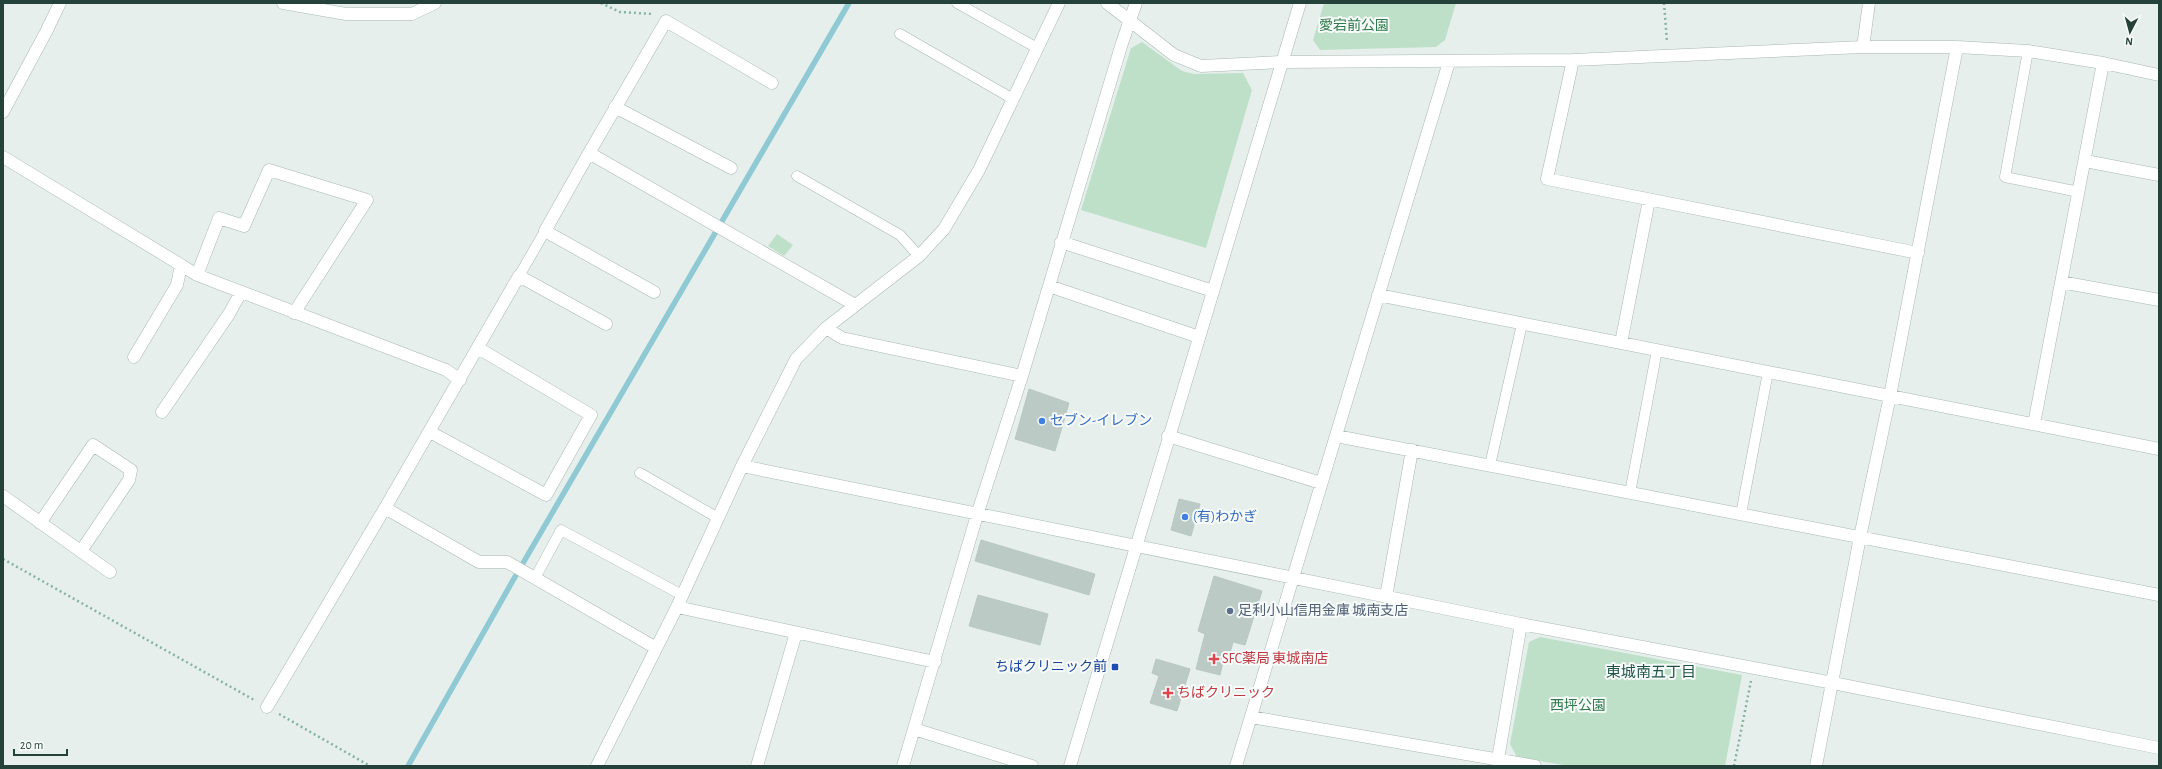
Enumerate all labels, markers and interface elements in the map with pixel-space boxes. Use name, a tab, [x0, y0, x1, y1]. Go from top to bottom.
north arrow	[2110, 12, 2150, 52]
park label: 愛宕前公園	[1319, 17, 1389, 33]
text: N	[2125, 36, 2133, 47]
place label: セブン-イレブン	[1050, 412, 1152, 428]
marker: セブン-イレブン	[1037, 416, 1047, 426]
place label: (有)わかぎ	[1193, 509, 1257, 524]
marker: (有)わかぎ	[1180, 512, 1190, 522]
place label: 足利小山信用金庫 城南支店	[1238, 603, 1408, 618]
marker: 足利小山信用金庫 城南支店	[1225, 606, 1235, 616]
place label: SFC薬局 東城南店	[1222, 651, 1328, 666]
marker: SFC薬局 東城南店	[1209, 654, 1219, 664]
place label: ちばクリニック前	[995, 658, 1107, 674]
marker: ちばクリニック前	[1110, 662, 1120, 672]
district label: 東城南五丁目	[1606, 664, 1696, 680]
place label: ちばクリニック	[1177, 685, 1275, 700]
marker: ちばクリニック	[1162, 687, 1174, 699]
park label: 西坪公園	[1550, 698, 1606, 713]
scale bar	[14, 731, 67, 757]
text: 20 m	[20, 739, 43, 751]

